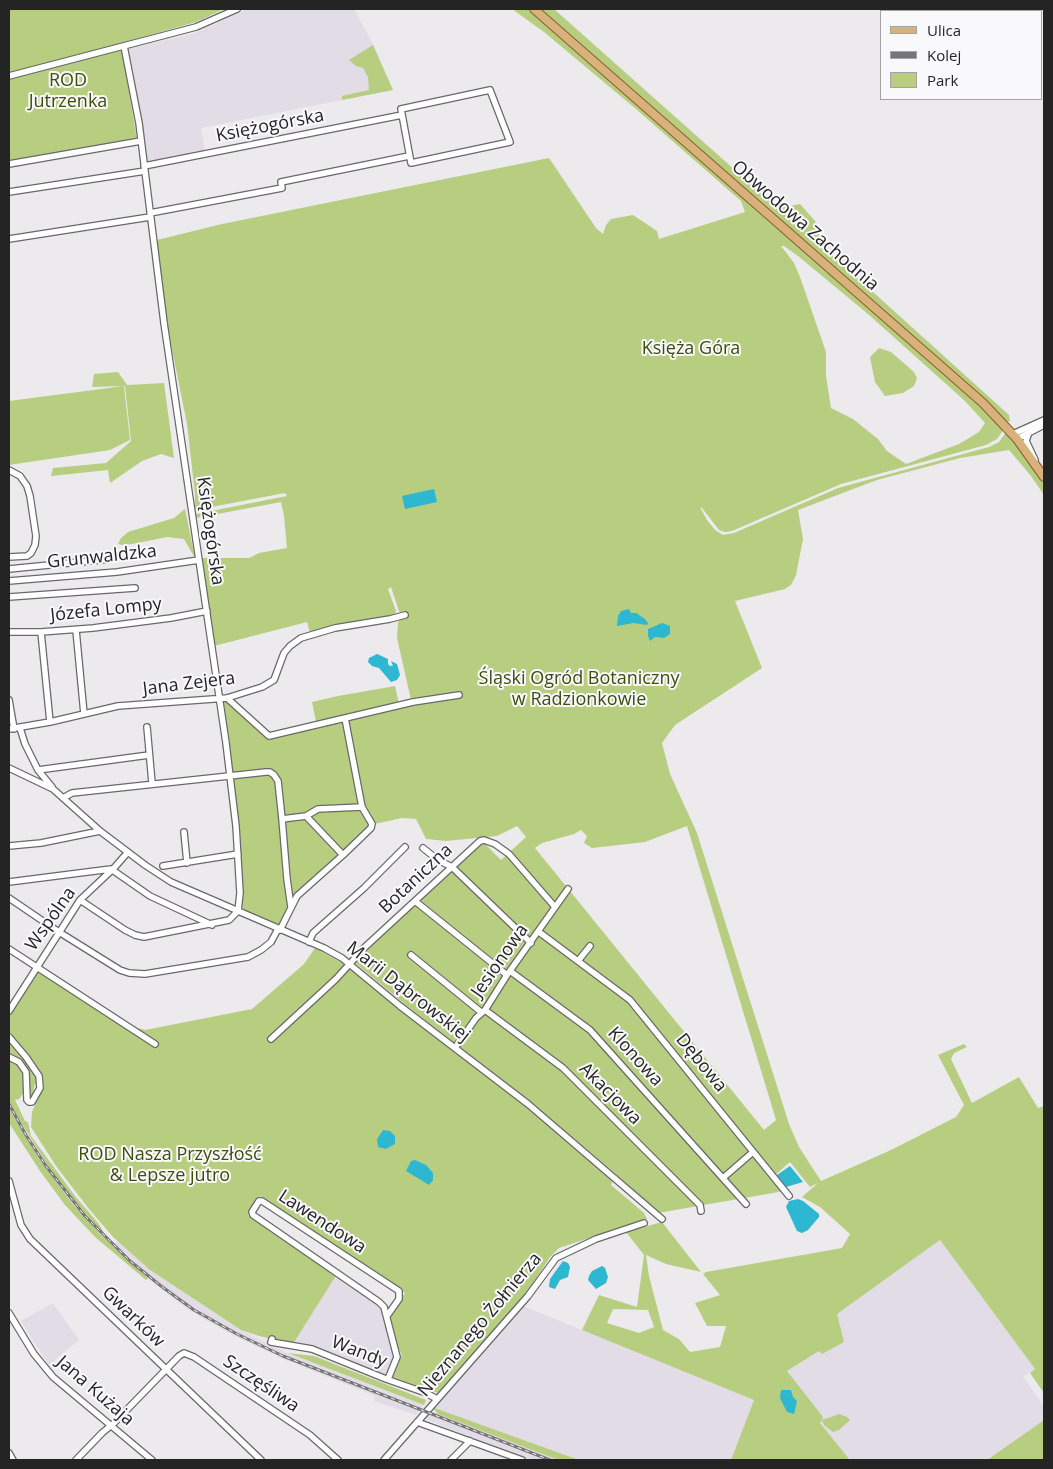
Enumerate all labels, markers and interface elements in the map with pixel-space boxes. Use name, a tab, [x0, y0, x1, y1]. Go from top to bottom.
legend	[880, 10, 1043, 100]
text: Ulica	[927, 20, 961, 40]
text: Kolej	[927, 45, 961, 65]
park label: ROD Jutrzenka	[29, 70, 107, 112]
text: Park	[927, 70, 958, 90]
street label: Księżogórska	[214, 105, 326, 147]
street label: Obwodowa Zachodnia	[727, 156, 883, 296]
park label: Księża Góra	[642, 338, 740, 360]
street label: Księżogórska	[192, 475, 228, 587]
street label: Grunwaldzka	[46, 541, 158, 573]
street label: Józefa Lompy	[49, 593, 163, 627]
street label: Jana Zejera	[142, 668, 236, 700]
park label: Śląski Ogród Botaniczny w Radzionkowie	[479, 668, 679, 711]
street label: Botaniczna	[375, 840, 457, 918]
street label: Wspólna	[21, 883, 81, 955]
street label: Jesionowa	[467, 920, 533, 1002]
street label: Marii Dąbrowskiej	[342, 937, 474, 1047]
street label: Klonowa	[603, 1023, 667, 1091]
street label: Dębowa	[671, 1029, 731, 1097]
street label: Akacjowa	[575, 1059, 645, 1129]
park label: ROD Nasza Przyszłość & Lepsze jutro	[78, 1144, 262, 1186]
street label: Lawendowa	[274, 1186, 370, 1258]
street label: Nieznanego Żołnierza	[413, 1249, 547, 1401]
street label: Gwarków	[97, 1282, 169, 1352]
street label: Wandy	[328, 1332, 390, 1372]
street label: Jana Kużaja	[52, 1351, 138, 1431]
street label: Szczęśliwa	[219, 1351, 303, 1417]

